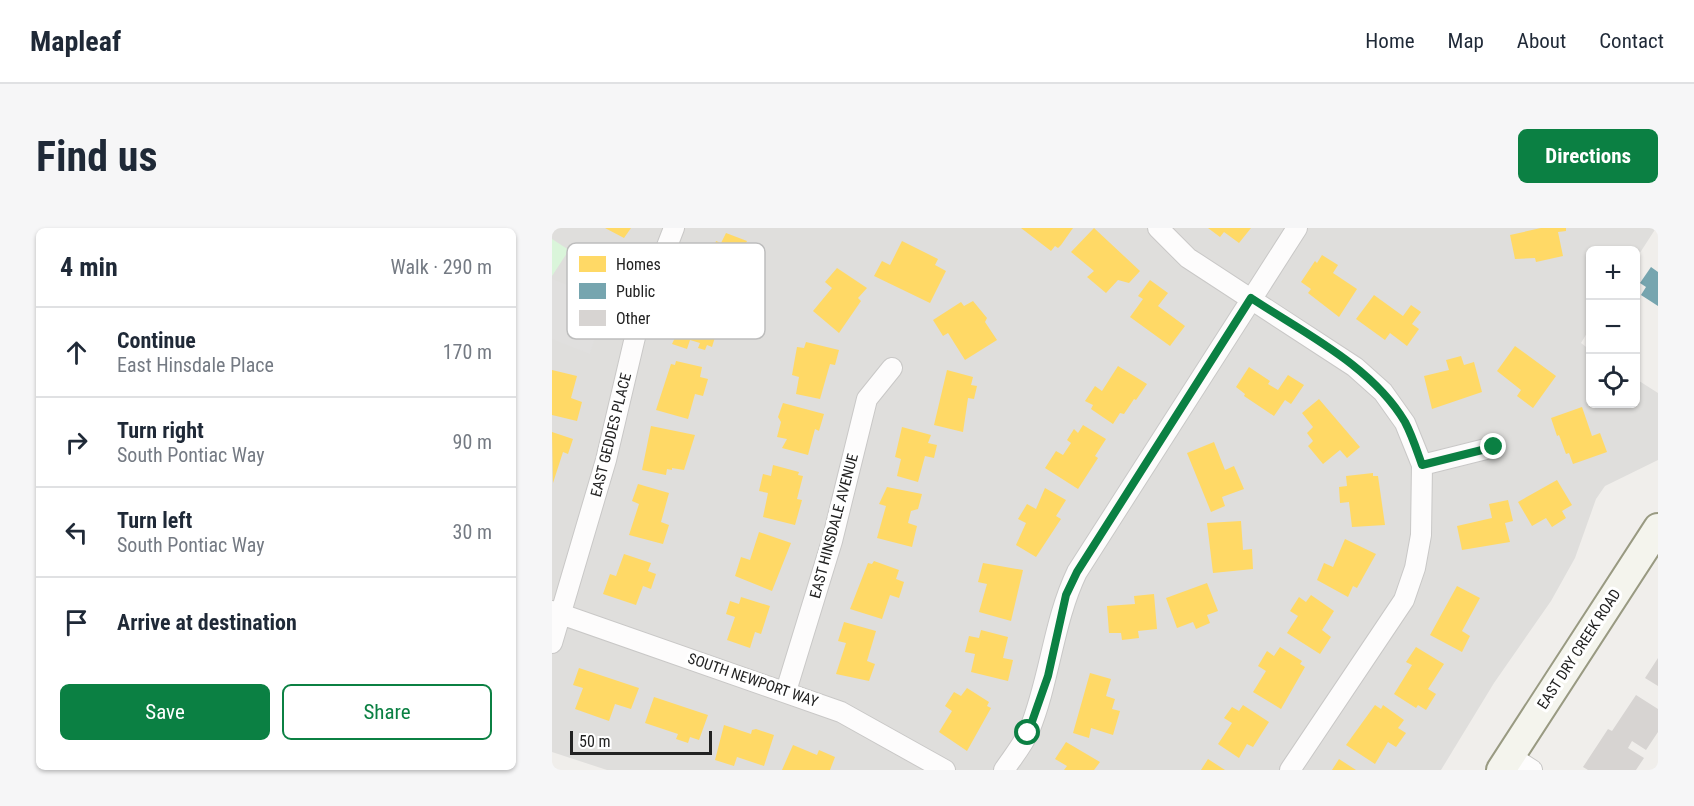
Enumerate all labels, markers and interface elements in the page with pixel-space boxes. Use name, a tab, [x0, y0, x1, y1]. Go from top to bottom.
text: Mapleaf	[30, 25, 121, 58]
text: Home	[1365, 29, 1415, 53]
text: Map	[1448, 29, 1484, 53]
text: About	[1517, 29, 1566, 53]
text: Contact	[1599, 29, 1664, 53]
button: Directions	[1518, 129, 1658, 183]
text: Find us	[36, 132, 157, 181]
legend	[567, 243, 765, 339]
map controls	[1586, 246, 1640, 408]
button: +	[1586, 246, 1640, 300]
text: 4 min	[60, 252, 118, 282]
text: Walk · 290 m	[391, 255, 492, 279]
text: Homes	[616, 255, 661, 274]
text: Public	[616, 282, 655, 301]
button: −	[1586, 300, 1640, 354]
text: Other	[616, 309, 651, 328]
text: Continue	[117, 328, 196, 353]
icon: ahead	[60, 336, 93, 369]
text: 170 m	[443, 340, 492, 364]
text: East Hinsdale Place	[117, 353, 274, 377]
button: locate	[1586, 354, 1640, 408]
street label: EAST GEDDES PLACE	[587, 371, 635, 499]
text: Turn right	[117, 418, 204, 443]
icon: right	[60, 426, 93, 459]
text: 90 m	[453, 430, 492, 454]
route end	[1480, 433, 1506, 459]
text: South Pontiac Way	[117, 443, 265, 467]
street label: EAST HINSDALE AVENUE	[806, 452, 862, 600]
text: Turn left	[117, 508, 192, 533]
icon: left	[60, 516, 93, 549]
text: 30 m	[453, 520, 492, 544]
text: South Pontiac Way	[117, 533, 265, 557]
street label: EAST DRY CREEK ROAD	[1533, 586, 1625, 712]
icon: arrive	[60, 606, 93, 639]
text: Arrive at destination	[117, 610, 297, 635]
street label: SOUTH NEWPORT WAY	[686, 649, 821, 711]
button: Save	[60, 684, 270, 740]
button: Share	[282, 684, 492, 740]
route start	[1014, 719, 1040, 745]
scale bar	[570, 728, 712, 756]
text: 50 m	[579, 732, 611, 751]

